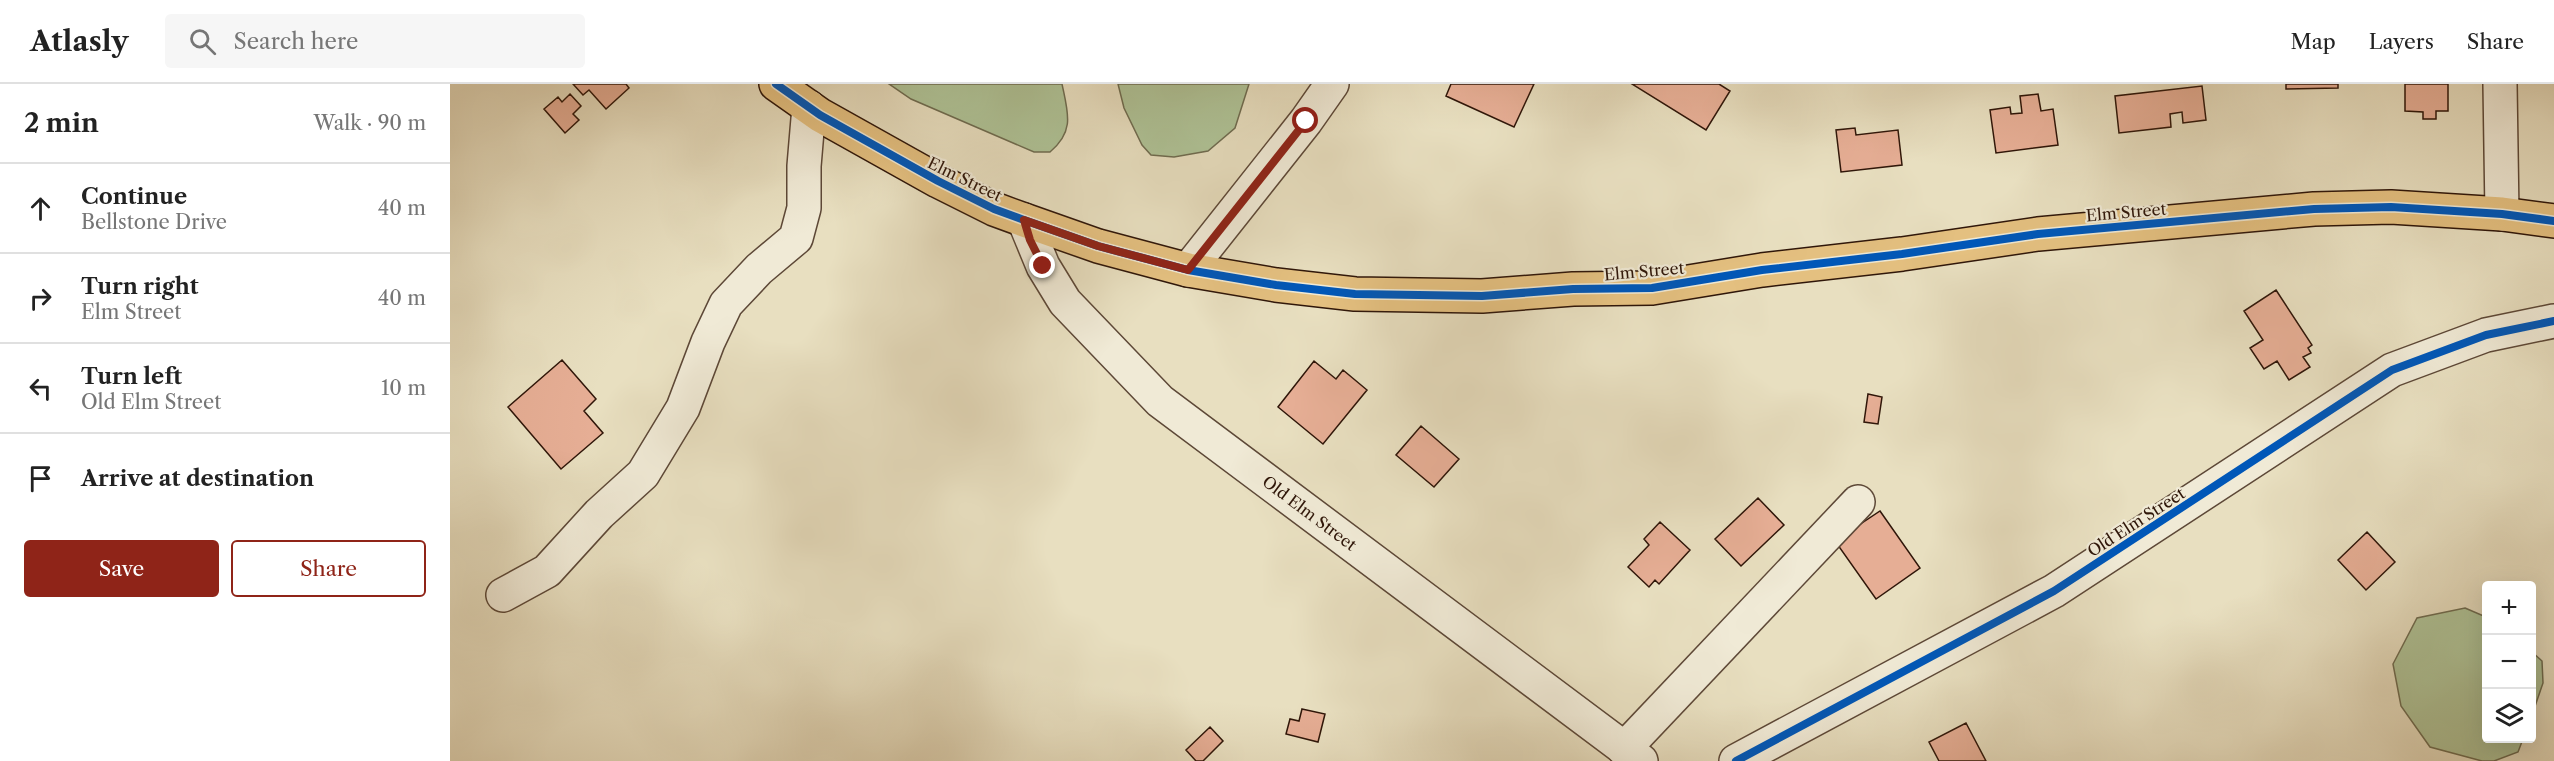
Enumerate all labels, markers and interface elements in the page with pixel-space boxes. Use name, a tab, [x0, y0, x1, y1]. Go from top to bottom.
search box	[165, 14, 585, 68]
text: Atlasly	[30, 24, 129, 58]
icon: search	[186, 25, 219, 58]
text: Search here	[234, 28, 358, 55]
text: Map	[2291, 29, 2336, 54]
text: Layers	[2369, 29, 2434, 54]
text: Share	[2467, 29, 2524, 54]
text: 2 min	[24, 107, 99, 139]
route start	[1292, 107, 1318, 133]
text: Walk · 90 m	[314, 111, 426, 135]
street label: Elm Street	[925, 152, 1006, 206]
text: Continue	[81, 183, 187, 210]
icon: ahead	[24, 192, 57, 225]
text: 40 m	[378, 196, 426, 220]
street label: Elm Street	[2085, 199, 2167, 225]
text: Bellstone Drive	[81, 210, 227, 234]
route end	[1029, 252, 1055, 278]
street label: Elm Street	[1603, 258, 1685, 284]
text: Turn right	[81, 273, 199, 300]
icon: right	[24, 282, 57, 315]
text: 40 m	[378, 286, 426, 310]
text: Elm Street	[81, 300, 181, 324]
text: Turn left	[81, 363, 182, 390]
icon: left	[24, 372, 57, 405]
text: 10 m	[381, 376, 426, 400]
text: Old Elm Street	[81, 390, 221, 414]
icon: arrive	[24, 462, 57, 495]
text: Arrive at destination	[81, 465, 314, 492]
street label: Old Elm Street	[1259, 471, 1361, 555]
street label: Old Elm Street	[2083, 483, 2189, 561]
button: Save	[24, 540, 219, 597]
button: Share	[231, 540, 426, 597]
map controls	[2482, 581, 2536, 743]
button: +	[2482, 581, 2536, 635]
button: −	[2482, 635, 2536, 689]
button: layers	[2482, 689, 2536, 743]

